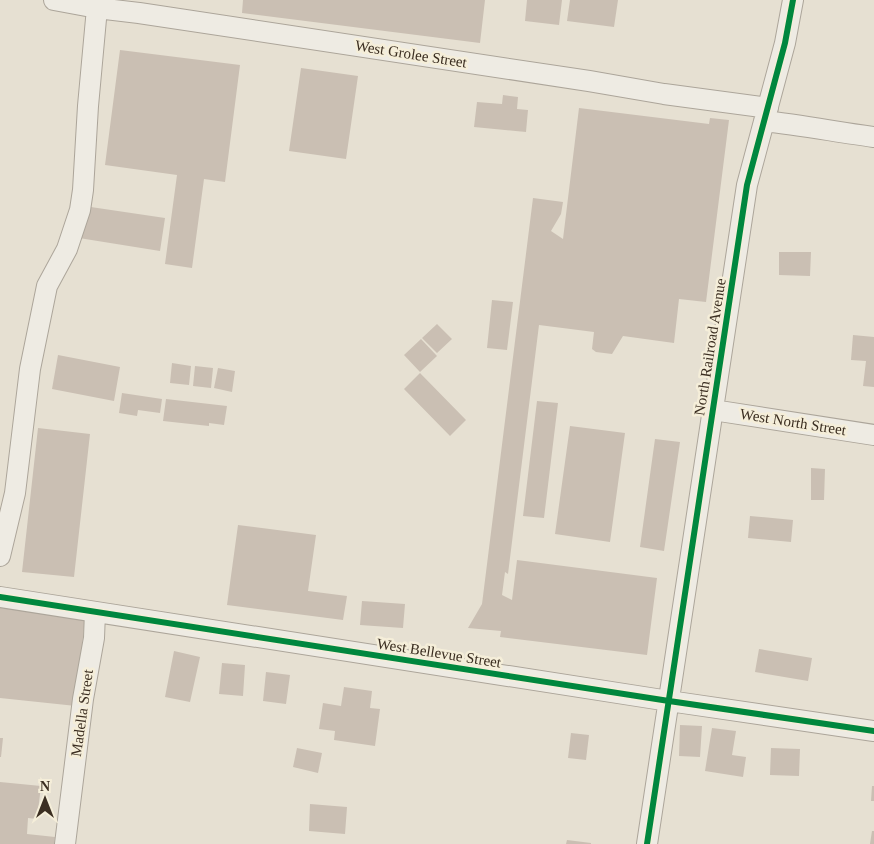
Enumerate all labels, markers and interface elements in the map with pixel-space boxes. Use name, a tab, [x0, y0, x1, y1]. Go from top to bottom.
street label: West Grolee Street	[354, 37, 469, 71]
street label: North Railroad Avenue	[691, 277, 729, 417]
street label: West North Street	[739, 406, 848, 438]
street label: West Bellevue Street	[376, 635, 503, 671]
street label: Madella Street	[68, 668, 96, 758]
north arrow	[20, 774, 70, 824]
text: N	[40, 779, 50, 794]

